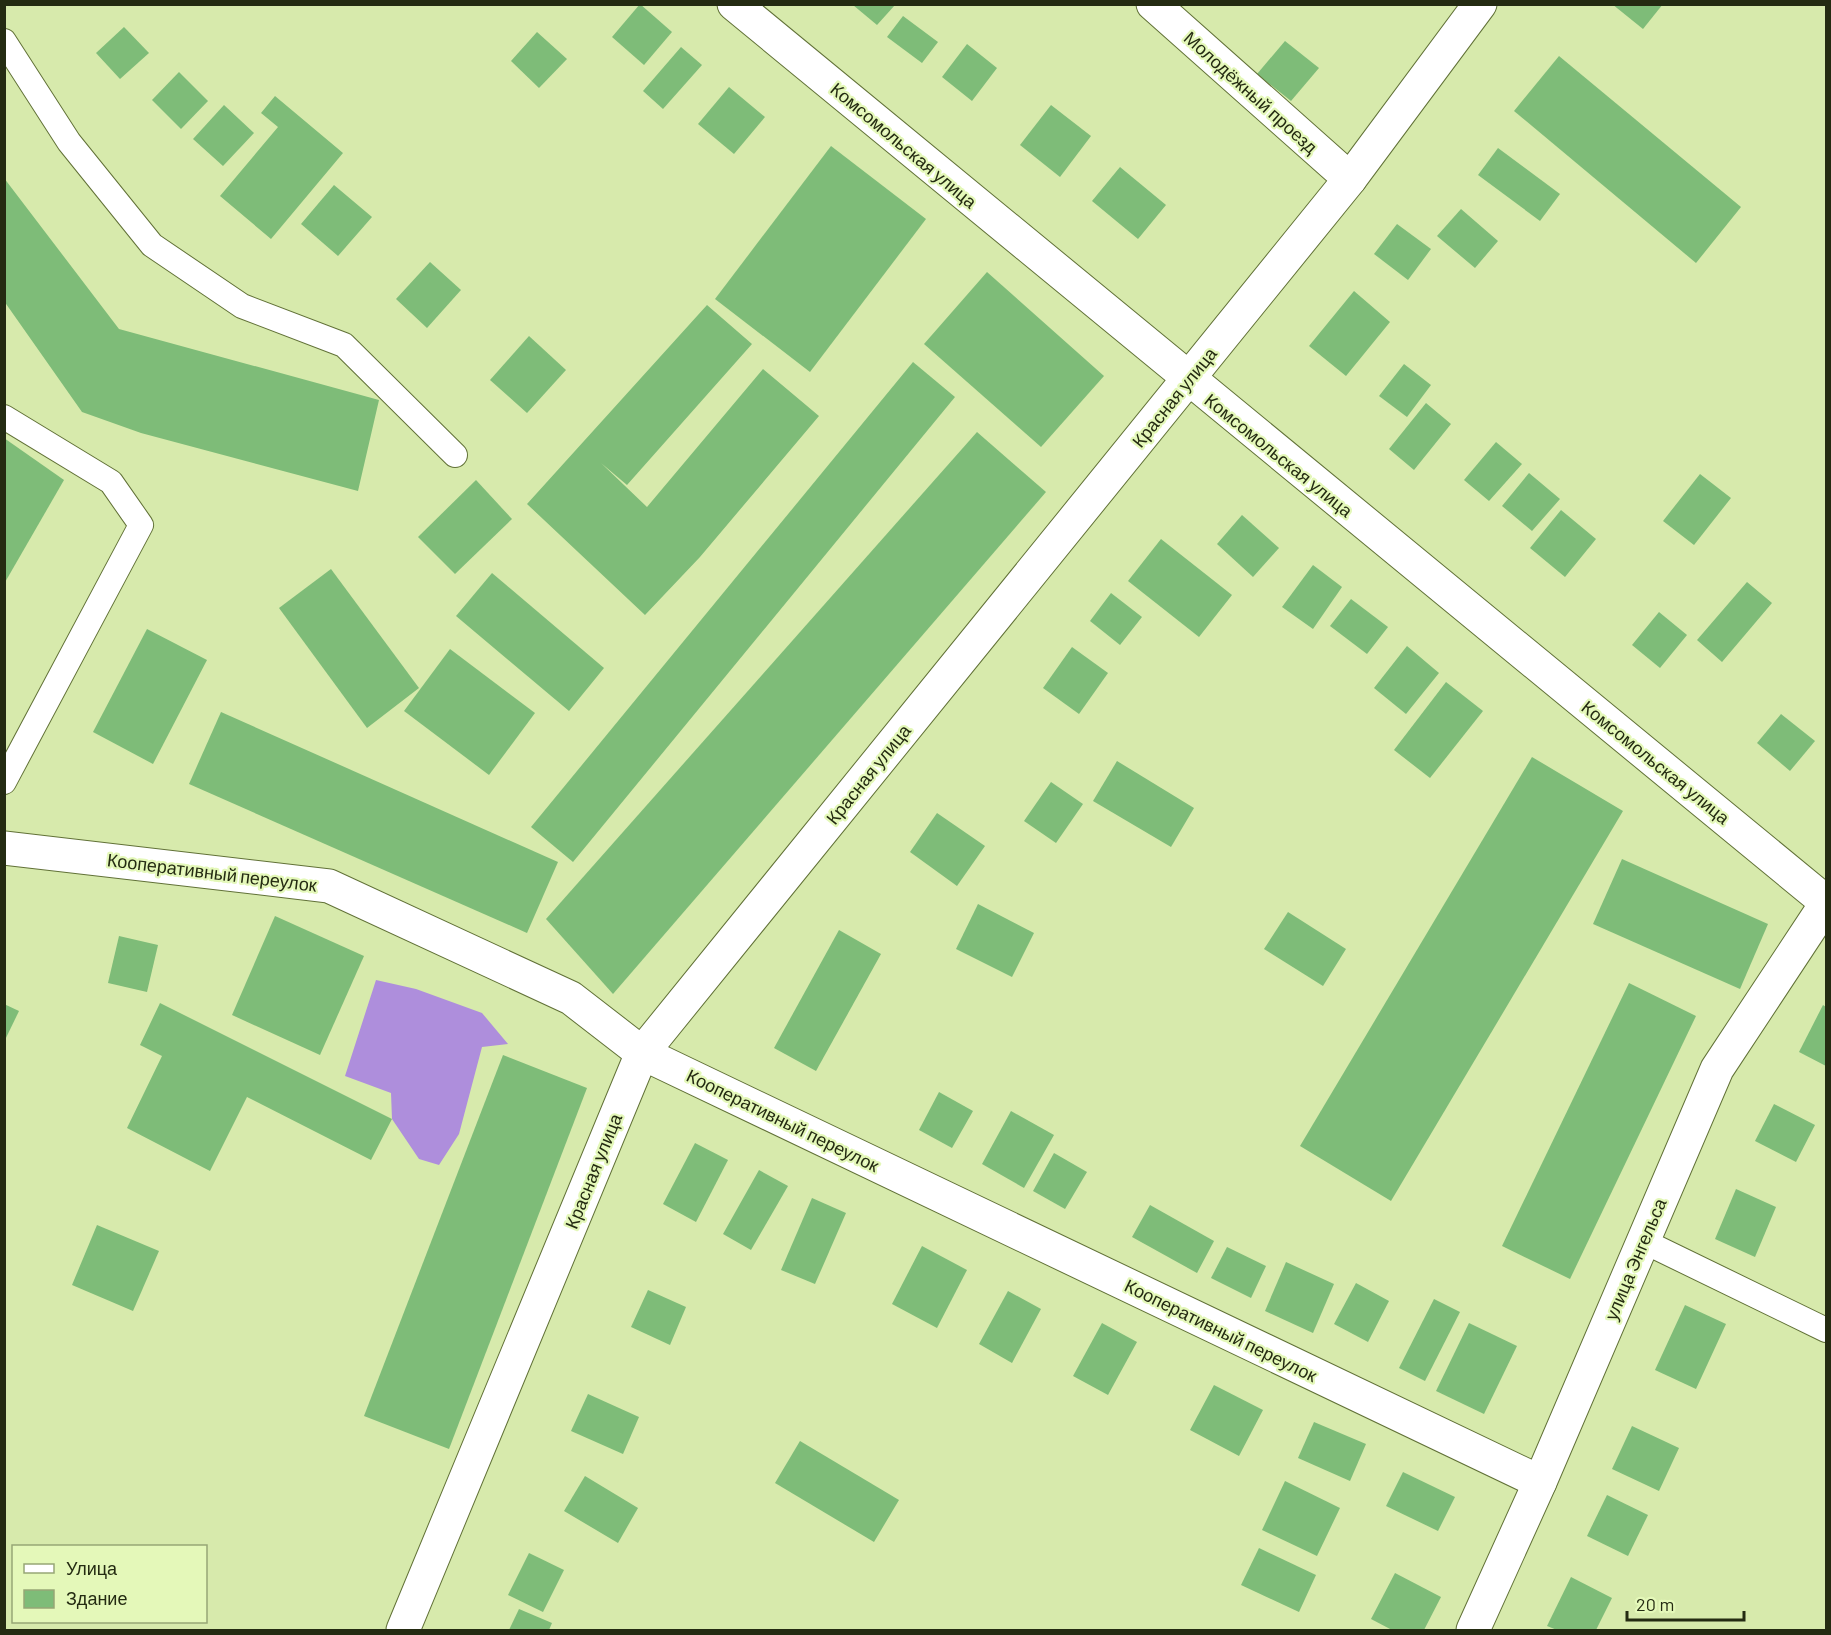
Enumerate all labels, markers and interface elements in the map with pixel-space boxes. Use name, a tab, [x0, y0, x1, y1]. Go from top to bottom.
street label: Молодёжный проезд	[1180, 26, 1323, 158]
street label: Комсомольская улица	[826, 77, 982, 213]
street label: Красная улица	[1127, 342, 1222, 451]
street label: Комсомольская улица	[1201, 389, 1358, 522]
street label: Комсомольская улица	[1578, 696, 1735, 829]
street label: Красная улица	[821, 719, 916, 828]
street label: Кооперативный переулок	[106, 848, 318, 896]
street label: Кооперативный переулок	[683, 1064, 883, 1176]
street label: Красная улица	[560, 1109, 626, 1232]
street label: улица Энгельса	[1599, 1194, 1671, 1323]
street label: Кооперативный переулок	[1121, 1274, 1321, 1386]
legend	[12, 1545, 207, 1623]
text: Улица	[66, 1557, 118, 1579]
scale bar	[1627, 1584, 1744, 1622]
text: Здание	[66, 1587, 127, 1609]
text: 20 m	[1636, 1593, 1674, 1615]

